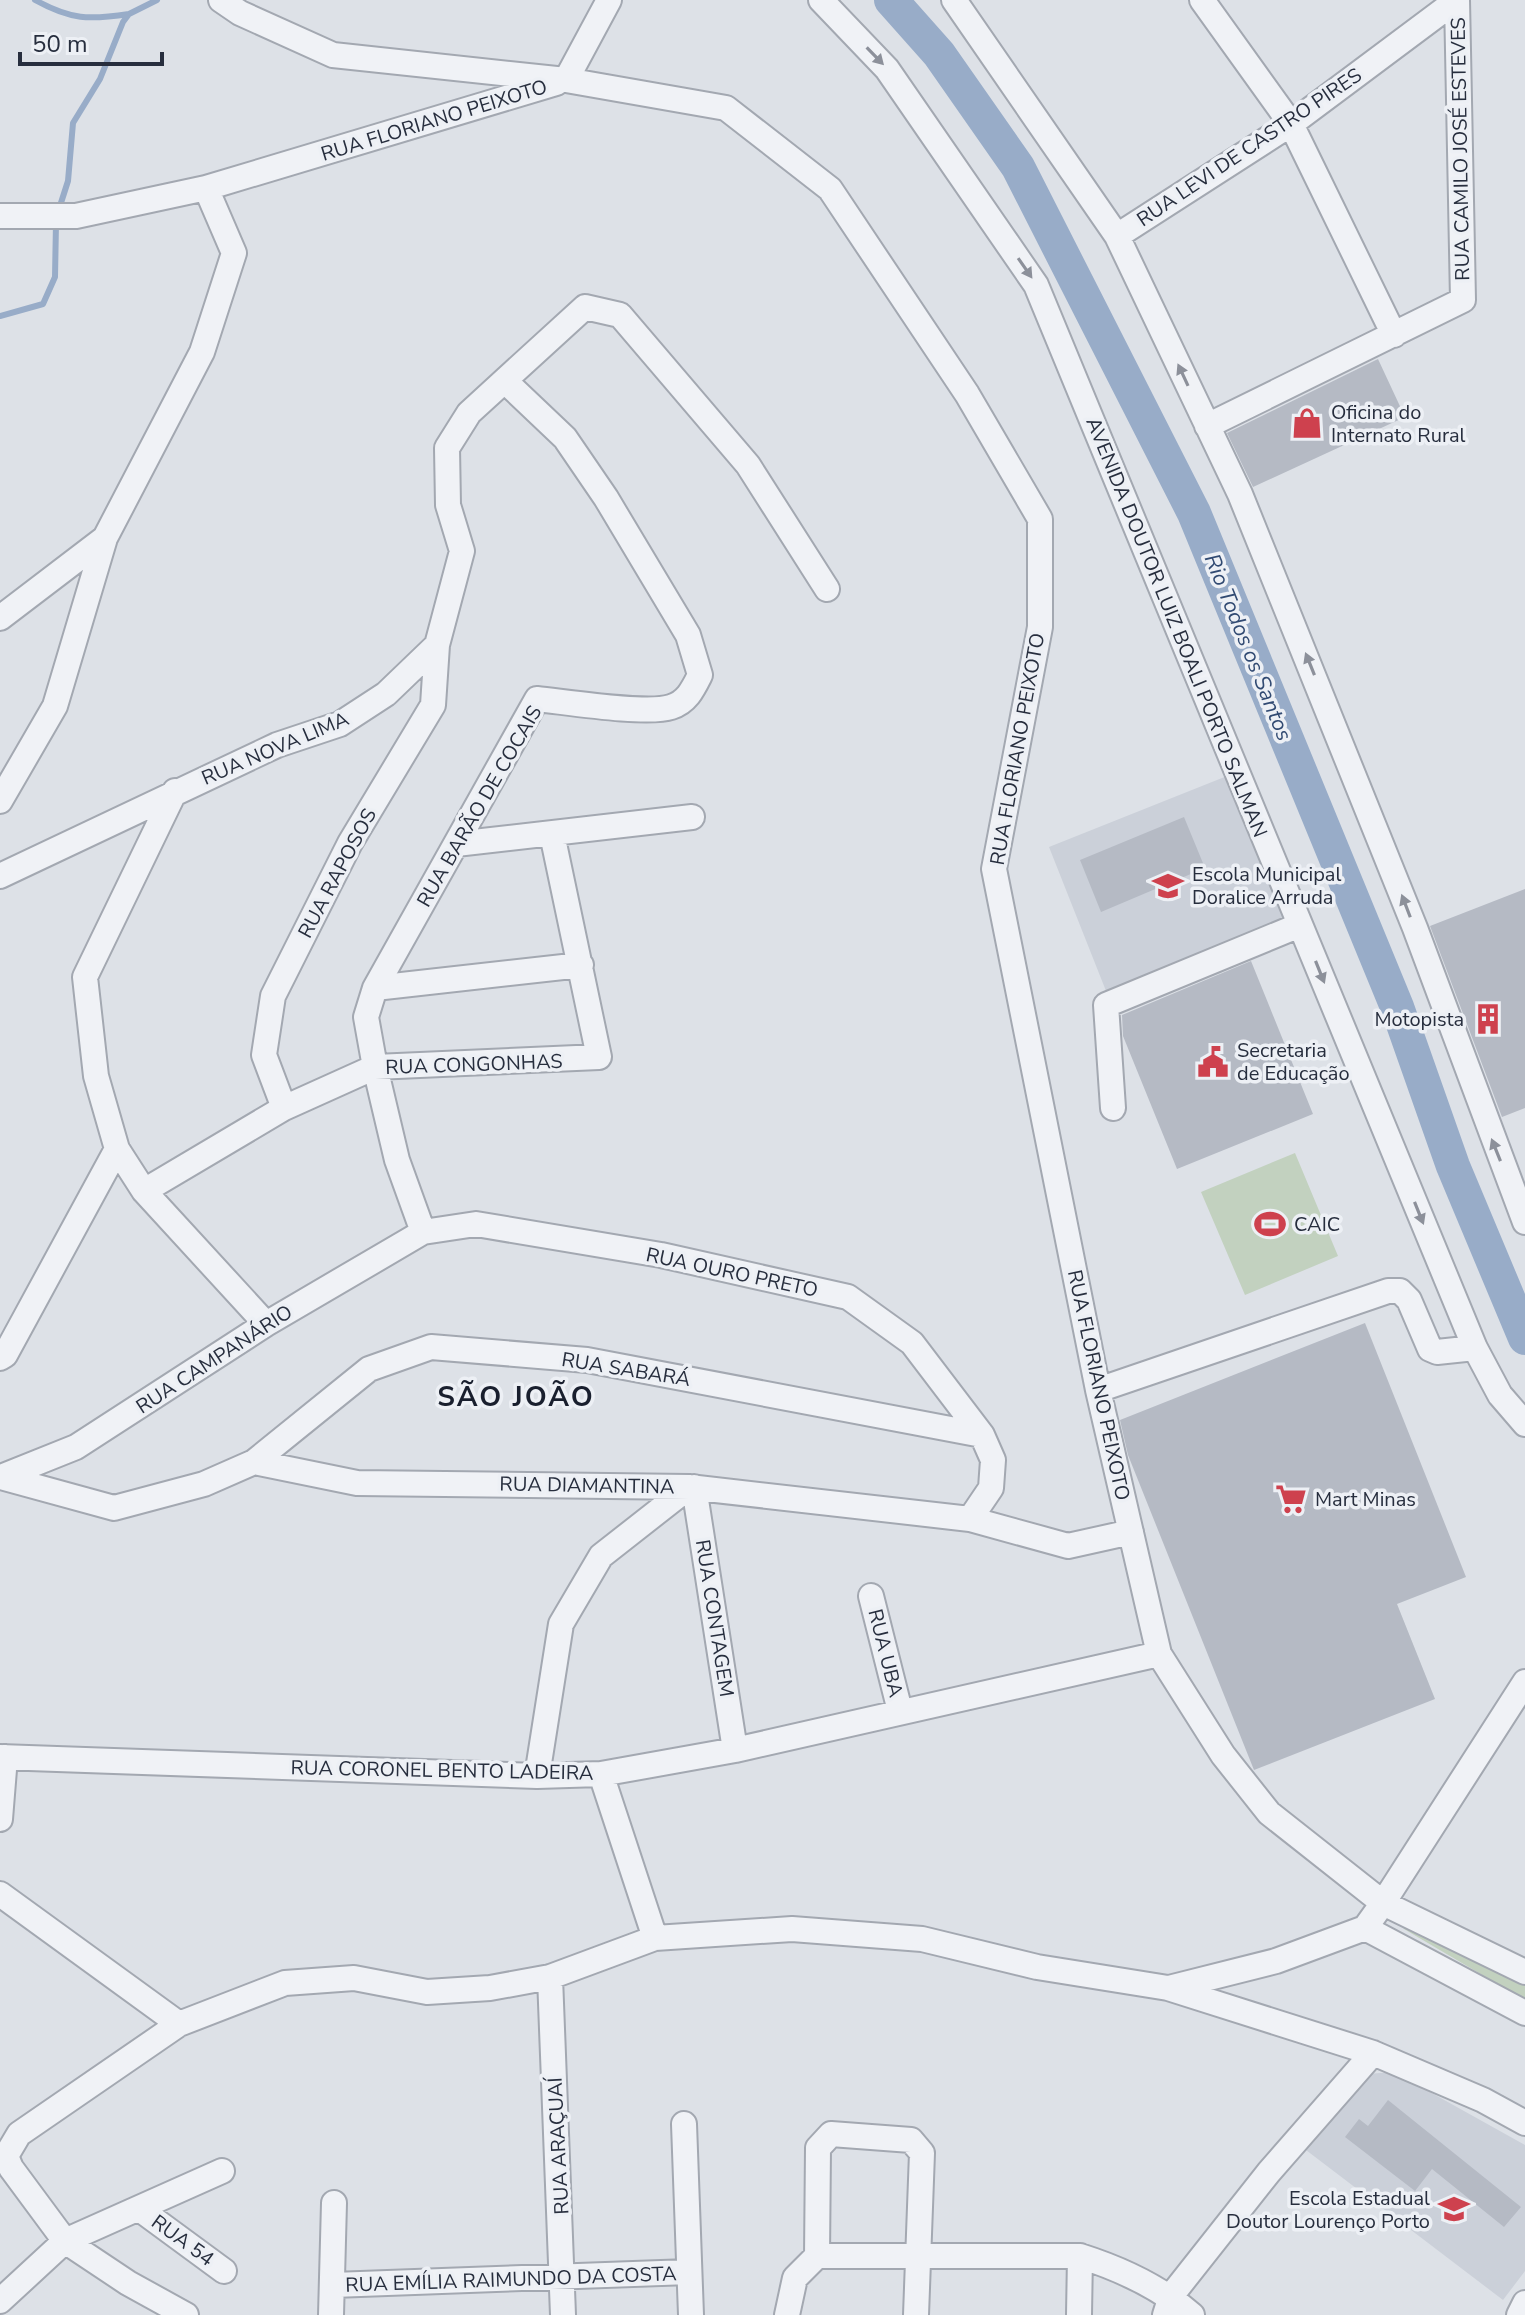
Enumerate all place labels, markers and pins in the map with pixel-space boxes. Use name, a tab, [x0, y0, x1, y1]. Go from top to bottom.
place label: Oficina do Internato Rural	[1331, 399, 1466, 449]
shop icon: Oficina do Internato Rural	[1290, 406, 1324, 440]
place label: Escola Municipal Doralice Arruda	[1192, 861, 1341, 911]
school or university icon: Escola Municipal Doralice Arruda	[1151, 869, 1185, 903]
building icon: Motopista	[1471, 1002, 1505, 1036]
place label: Motopista	[1374, 1006, 1464, 1033]
place label: Secretaria de Educação	[1237, 1037, 1350, 1087]
public building icon: Secretaria de Educação	[1196, 1045, 1230, 1079]
sports icon: CAIC	[1253, 1207, 1287, 1241]
place label: CAIC	[1294, 1211, 1340, 1238]
supermarket icon: Mart Minas	[1274, 1482, 1308, 1516]
place label: Mart Minas	[1315, 1486, 1416, 1513]
place label: Escola Estadual Doutor Lourenço Porto	[1226, 2185, 1430, 2235]
school or university icon: Escola Estadual Doutor Lourenço Porto	[1437, 2192, 1471, 2226]

